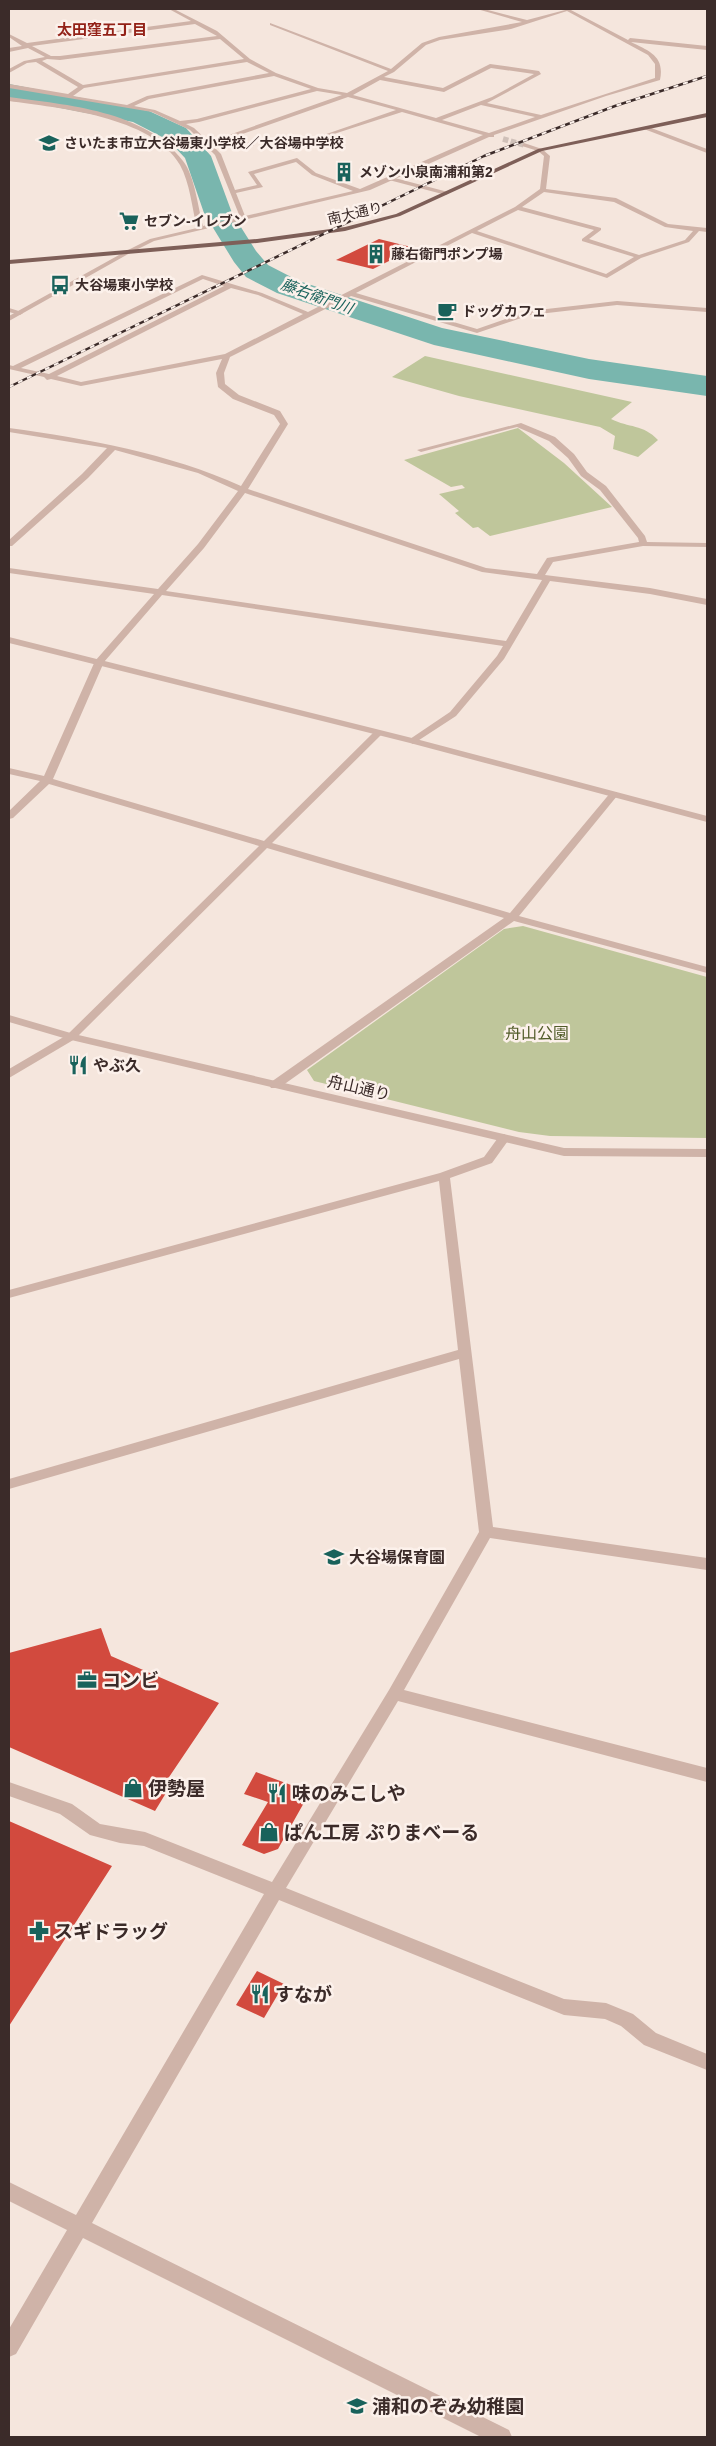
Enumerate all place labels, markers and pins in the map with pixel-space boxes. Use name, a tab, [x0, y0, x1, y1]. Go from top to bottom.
school or university icon: さいたま市立大谷場東小学校／大谷場中学校	[38, 132, 60, 154]
place label: さいたま市立大谷場東小学校／大谷場中学校	[64, 135, 344, 151]
building icon: メゾン小泉南浦和第2	[333, 161, 355, 183]
place label: メゾン小泉南浦和第2	[359, 164, 493, 180]
supermarket icon: セブン-イレブン	[118, 210, 140, 232]
place label: セブン-イレブン	[144, 213, 247, 229]
building icon: 藤右衛門ポンプ場	[365, 243, 387, 265]
place label: 藤右衛門ポンプ場	[391, 246, 503, 262]
bus stop icon: 大谷場東小学校	[49, 274, 71, 296]
place label: 大谷場東小学校	[75, 277, 173, 293]
cafe icon: ドッグカフェ	[436, 300, 458, 322]
place label: ドッグカフェ	[462, 303, 546, 319]
restaurant icon: やぶ久	[67, 1054, 89, 1076]
place label: やぶ久	[93, 1057, 141, 1074]
school or university icon: 大谷場保育園	[323, 1546, 345, 1568]
place label: 大谷場保育園	[349, 1549, 445, 1566]
office icon: コンビ	[76, 1669, 98, 1691]
place label: コンビ	[102, 1670, 159, 1691]
shop icon: 伊勢屋	[122, 1777, 144, 1799]
place label: 伊勢屋	[148, 1778, 205, 1799]
restaurant icon: 味のみこしや	[266, 1782, 288, 1804]
place label: 味のみこしや	[292, 1783, 406, 1804]
shop icon: ぱん工房 ぷりまべーる	[258, 1821, 280, 1843]
place label: ぱん工房 ぷりまべーる	[284, 1822, 479, 1843]
pharmacy icon: スギドラッグ	[28, 1920, 50, 1942]
place label: スギドラッグ	[54, 1921, 168, 1942]
restaurant icon: すなが	[249, 1983, 271, 2005]
place label: すなが	[275, 1984, 332, 2005]
school or university icon: 浦和のぞみ幼稚園	[346, 2395, 368, 2417]
place label: 浦和のぞみ幼稚園	[372, 2396, 524, 2417]

